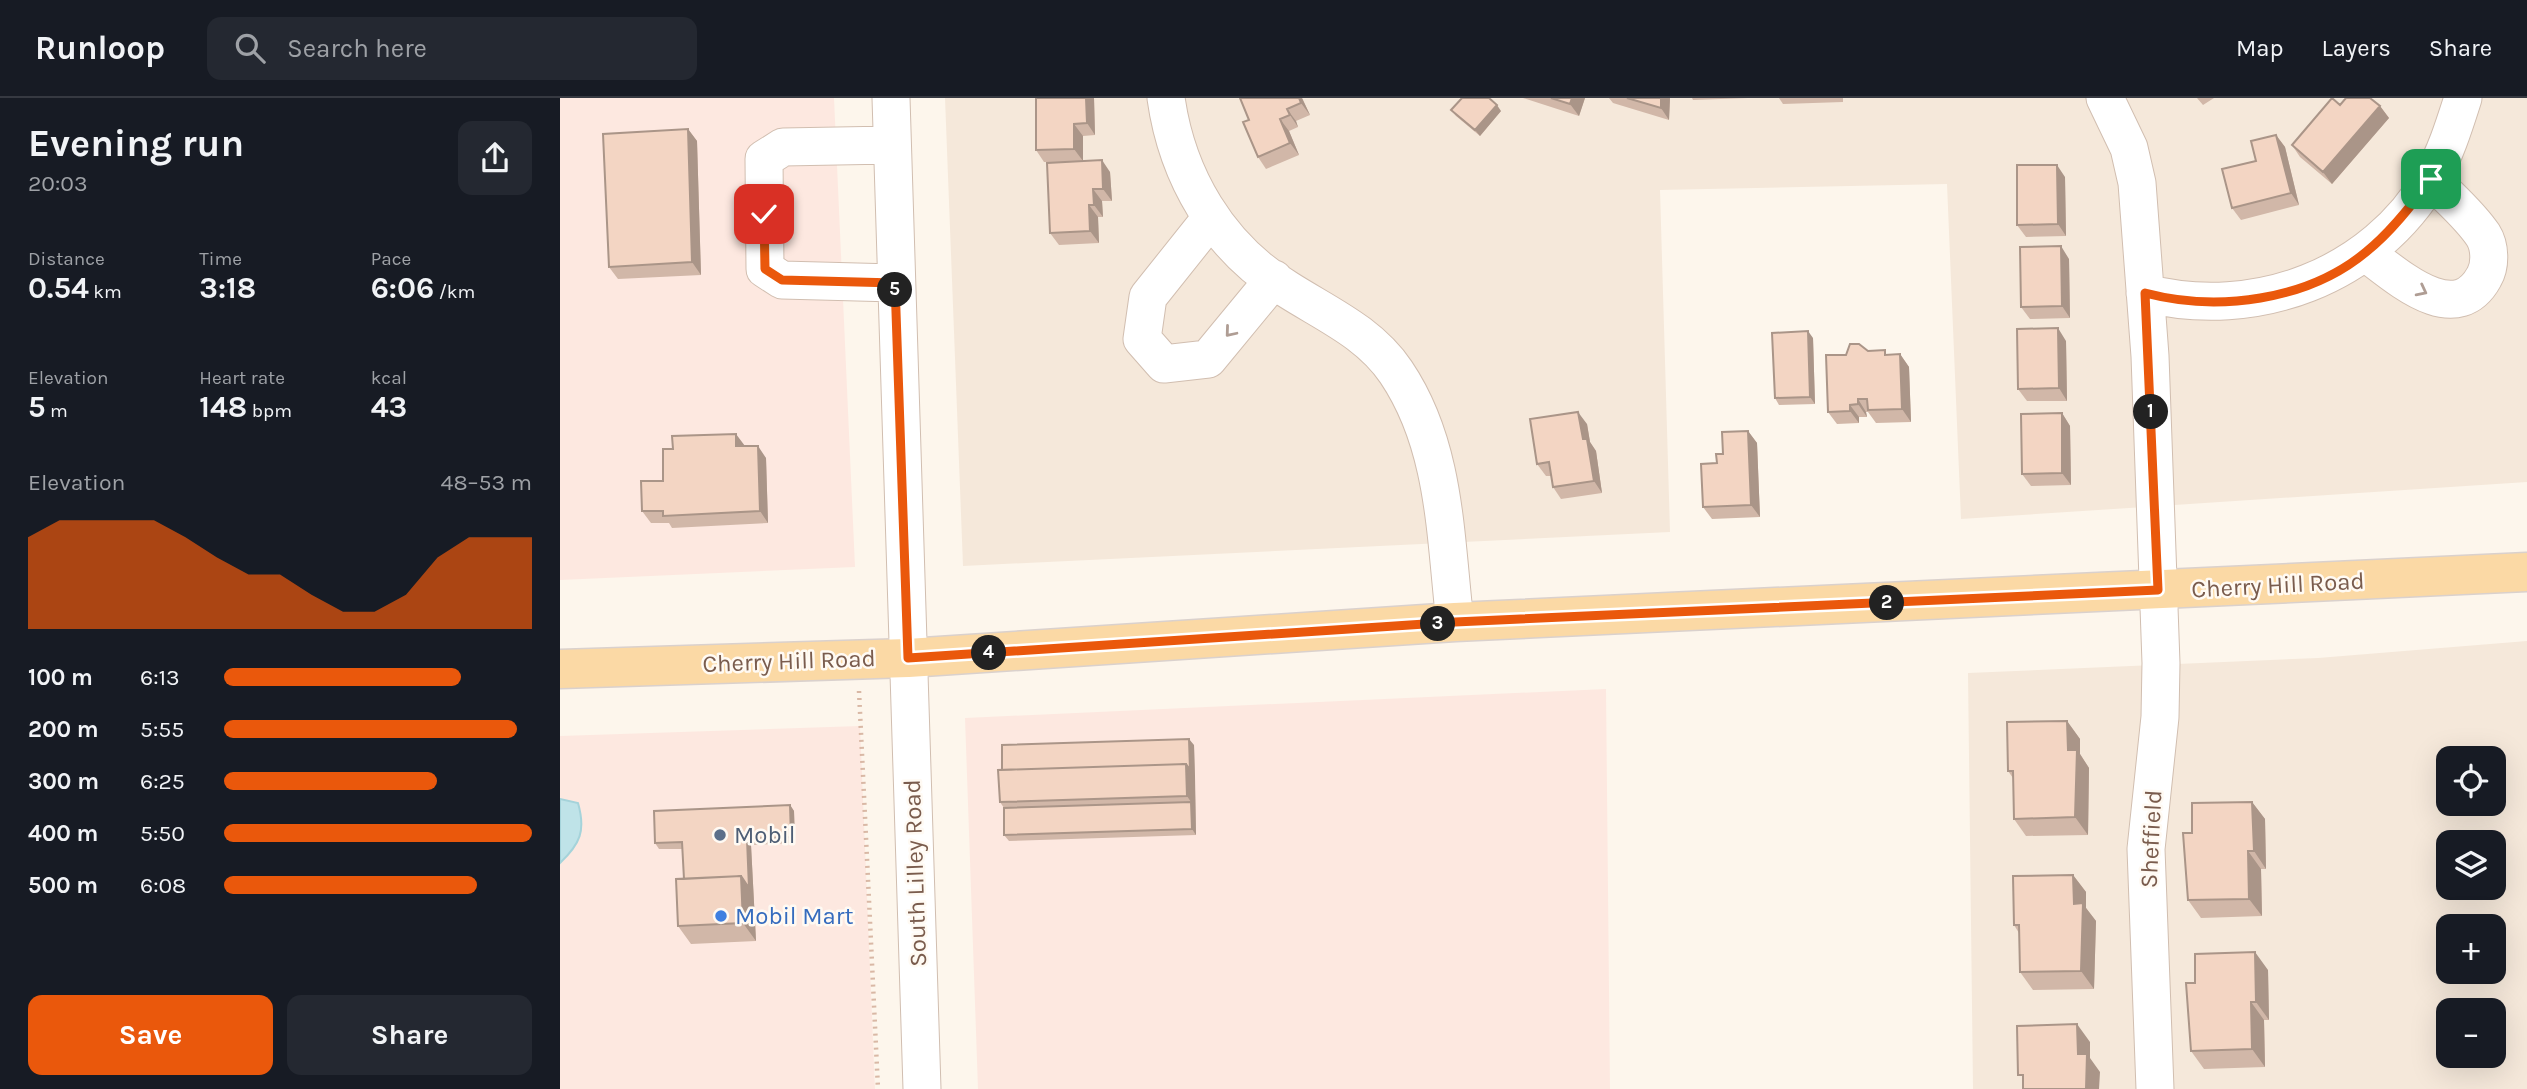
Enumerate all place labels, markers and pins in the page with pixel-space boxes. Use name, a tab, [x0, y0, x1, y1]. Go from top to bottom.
pin	[2401, 149, 2461, 209]
pin	[734, 184, 794, 244]
pin: 5	[878, 272, 912, 308]
pin: 1	[2134, 394, 2168, 430]
pin: 2	[1870, 586, 1904, 620]
pin: 3	[1420, 606, 1456, 642]
pin: 4	[972, 636, 1006, 670]
place label: Mobil	[734, 821, 796, 849]
marker: Mobil	[712, 827, 728, 843]
place label: Mobil Mart	[735, 902, 853, 930]
marker: Mobil Mart	[713, 908, 729, 924]

